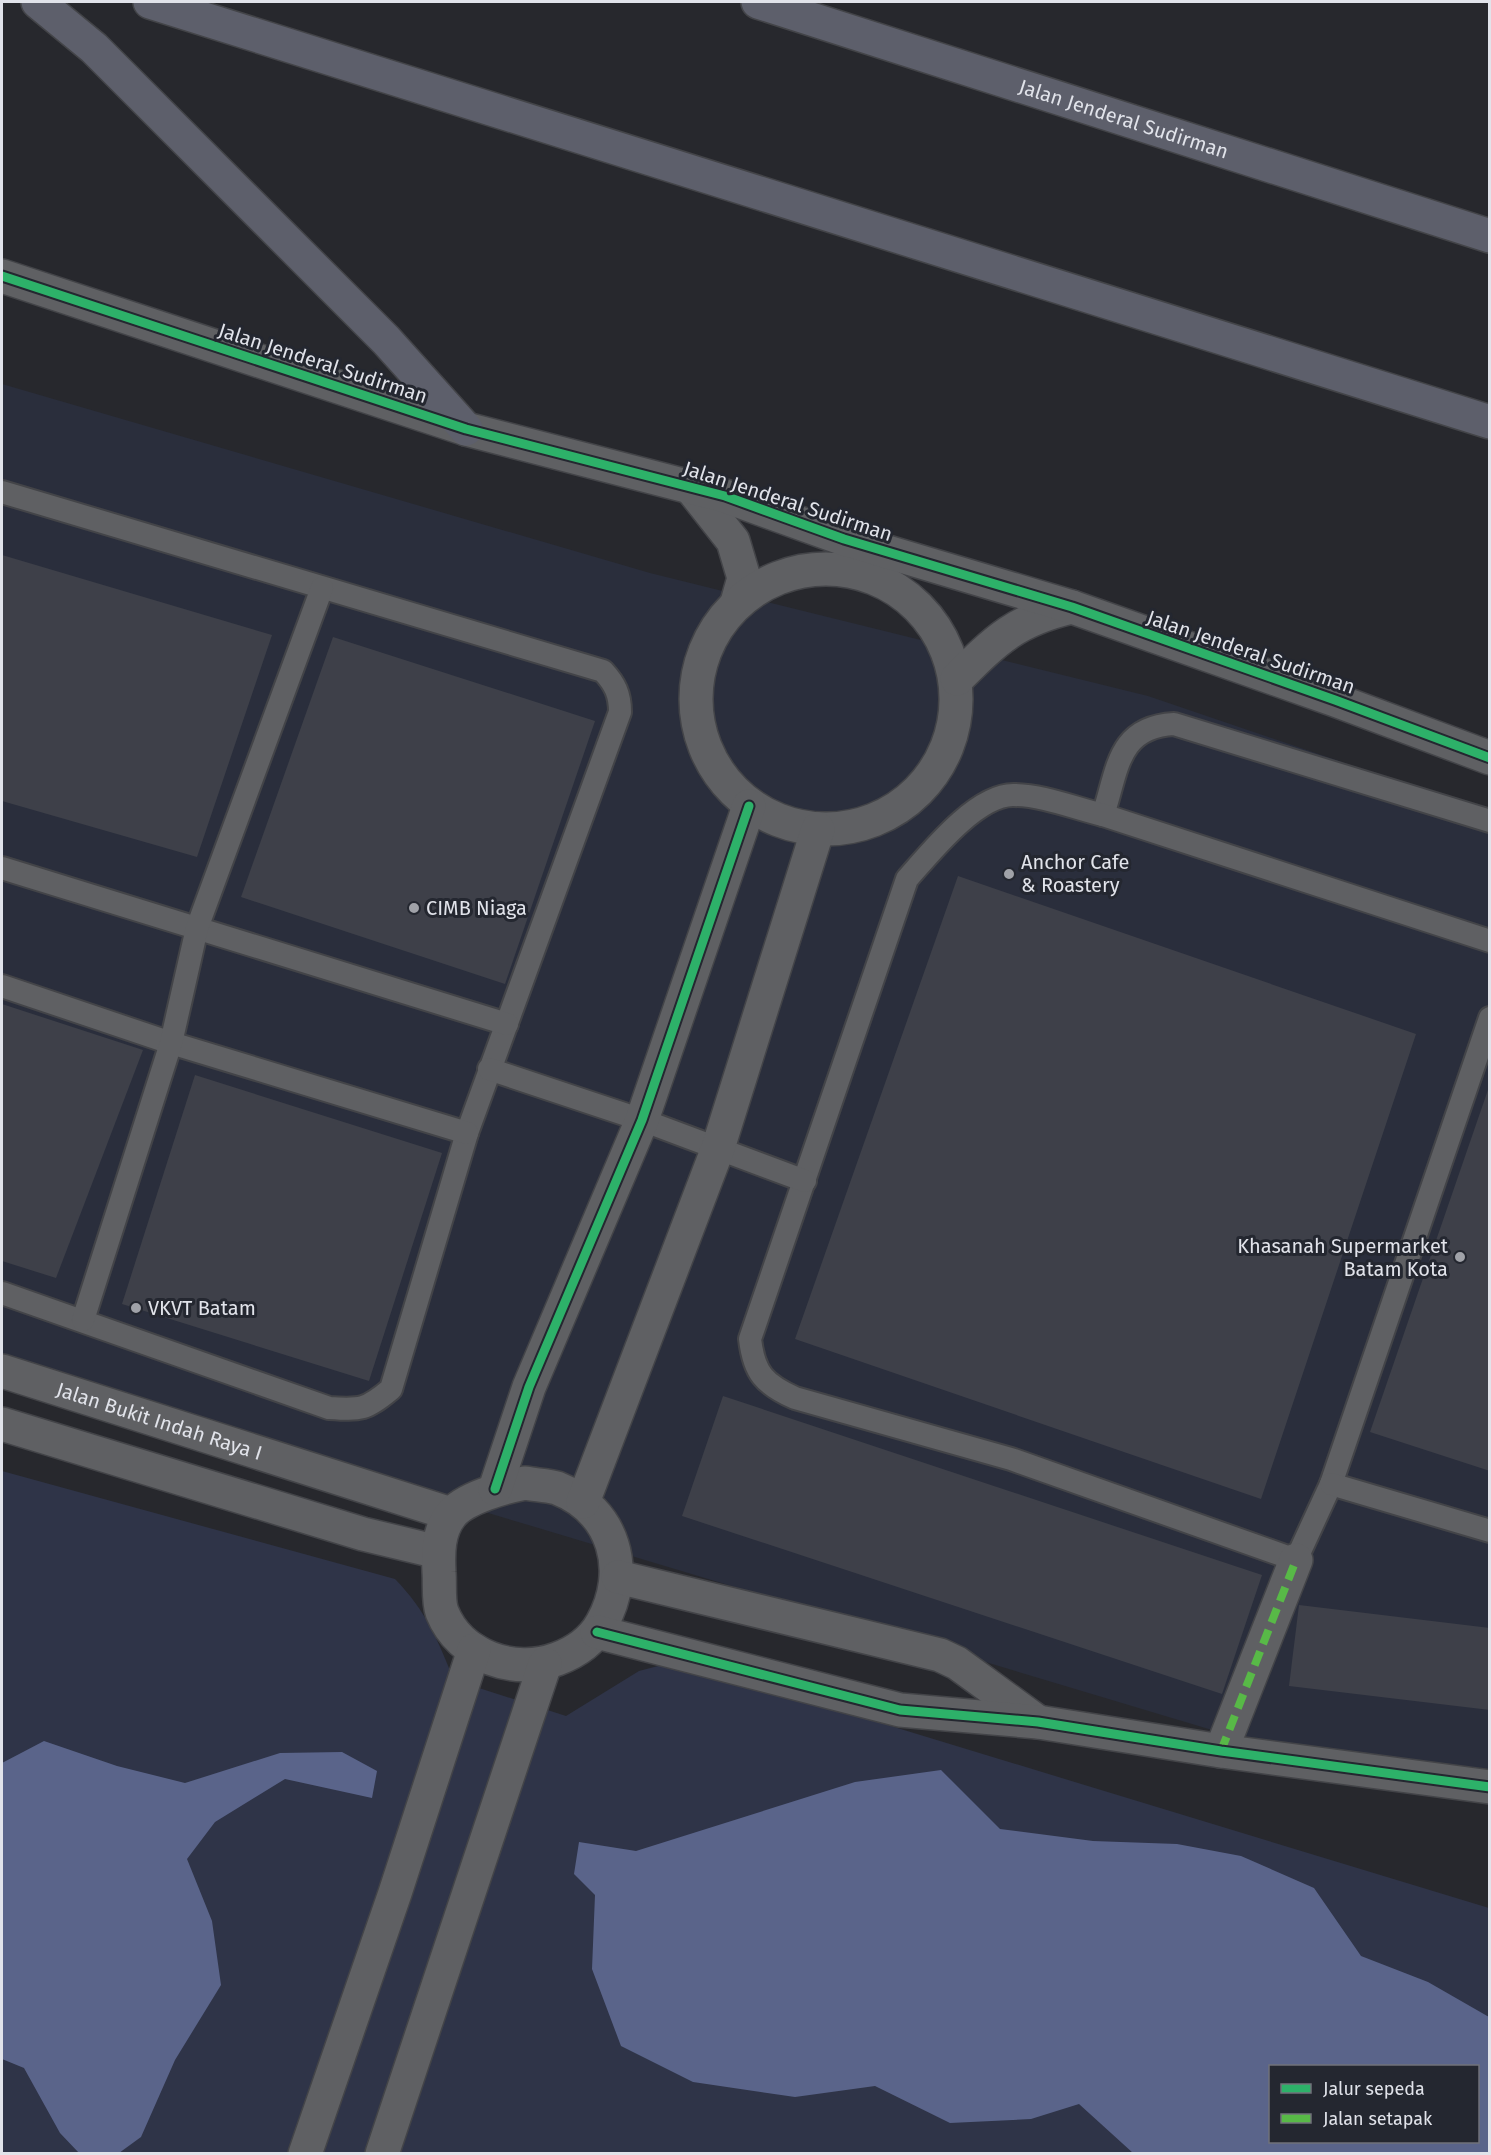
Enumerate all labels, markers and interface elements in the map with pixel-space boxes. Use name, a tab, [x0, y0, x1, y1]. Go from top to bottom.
street label: Jalan Jenderal Sudirman	[1016, 74, 1232, 164]
street label: Jalan Jenderal Sudirman	[215, 318, 431, 408]
street label: Jalan Jenderal Sudirman	[680, 456, 896, 546]
street label: Jalan Jenderal Sudirman	[1144, 605, 1358, 699]
place label: Anchor Cafe & Roastery	[1021, 850, 1129, 897]
marker: Anchor Cafe & Roastery	[1002, 867, 1016, 881]
place label: CIMB Niaga	[426, 896, 527, 920]
marker: CIMB Niaga	[407, 901, 421, 915]
place label: Khasanah Supermarket Batam Kota	[1237, 1234, 1449, 1281]
marker: Khasanah Supermarket Batam Kota	[1453, 1250, 1467, 1264]
place label: VKVT Batam	[148, 1296, 256, 1320]
marker: VKVT Batam	[129, 1301, 143, 1315]
street label: Jalan Bukit Indah Raya I	[53, 1377, 265, 1465]
legend	[1269, 2065, 1479, 2143]
text: Jalur sepeda	[1323, 2078, 1425, 2100]
text: Jalan setapak	[1323, 2108, 1433, 2130]

